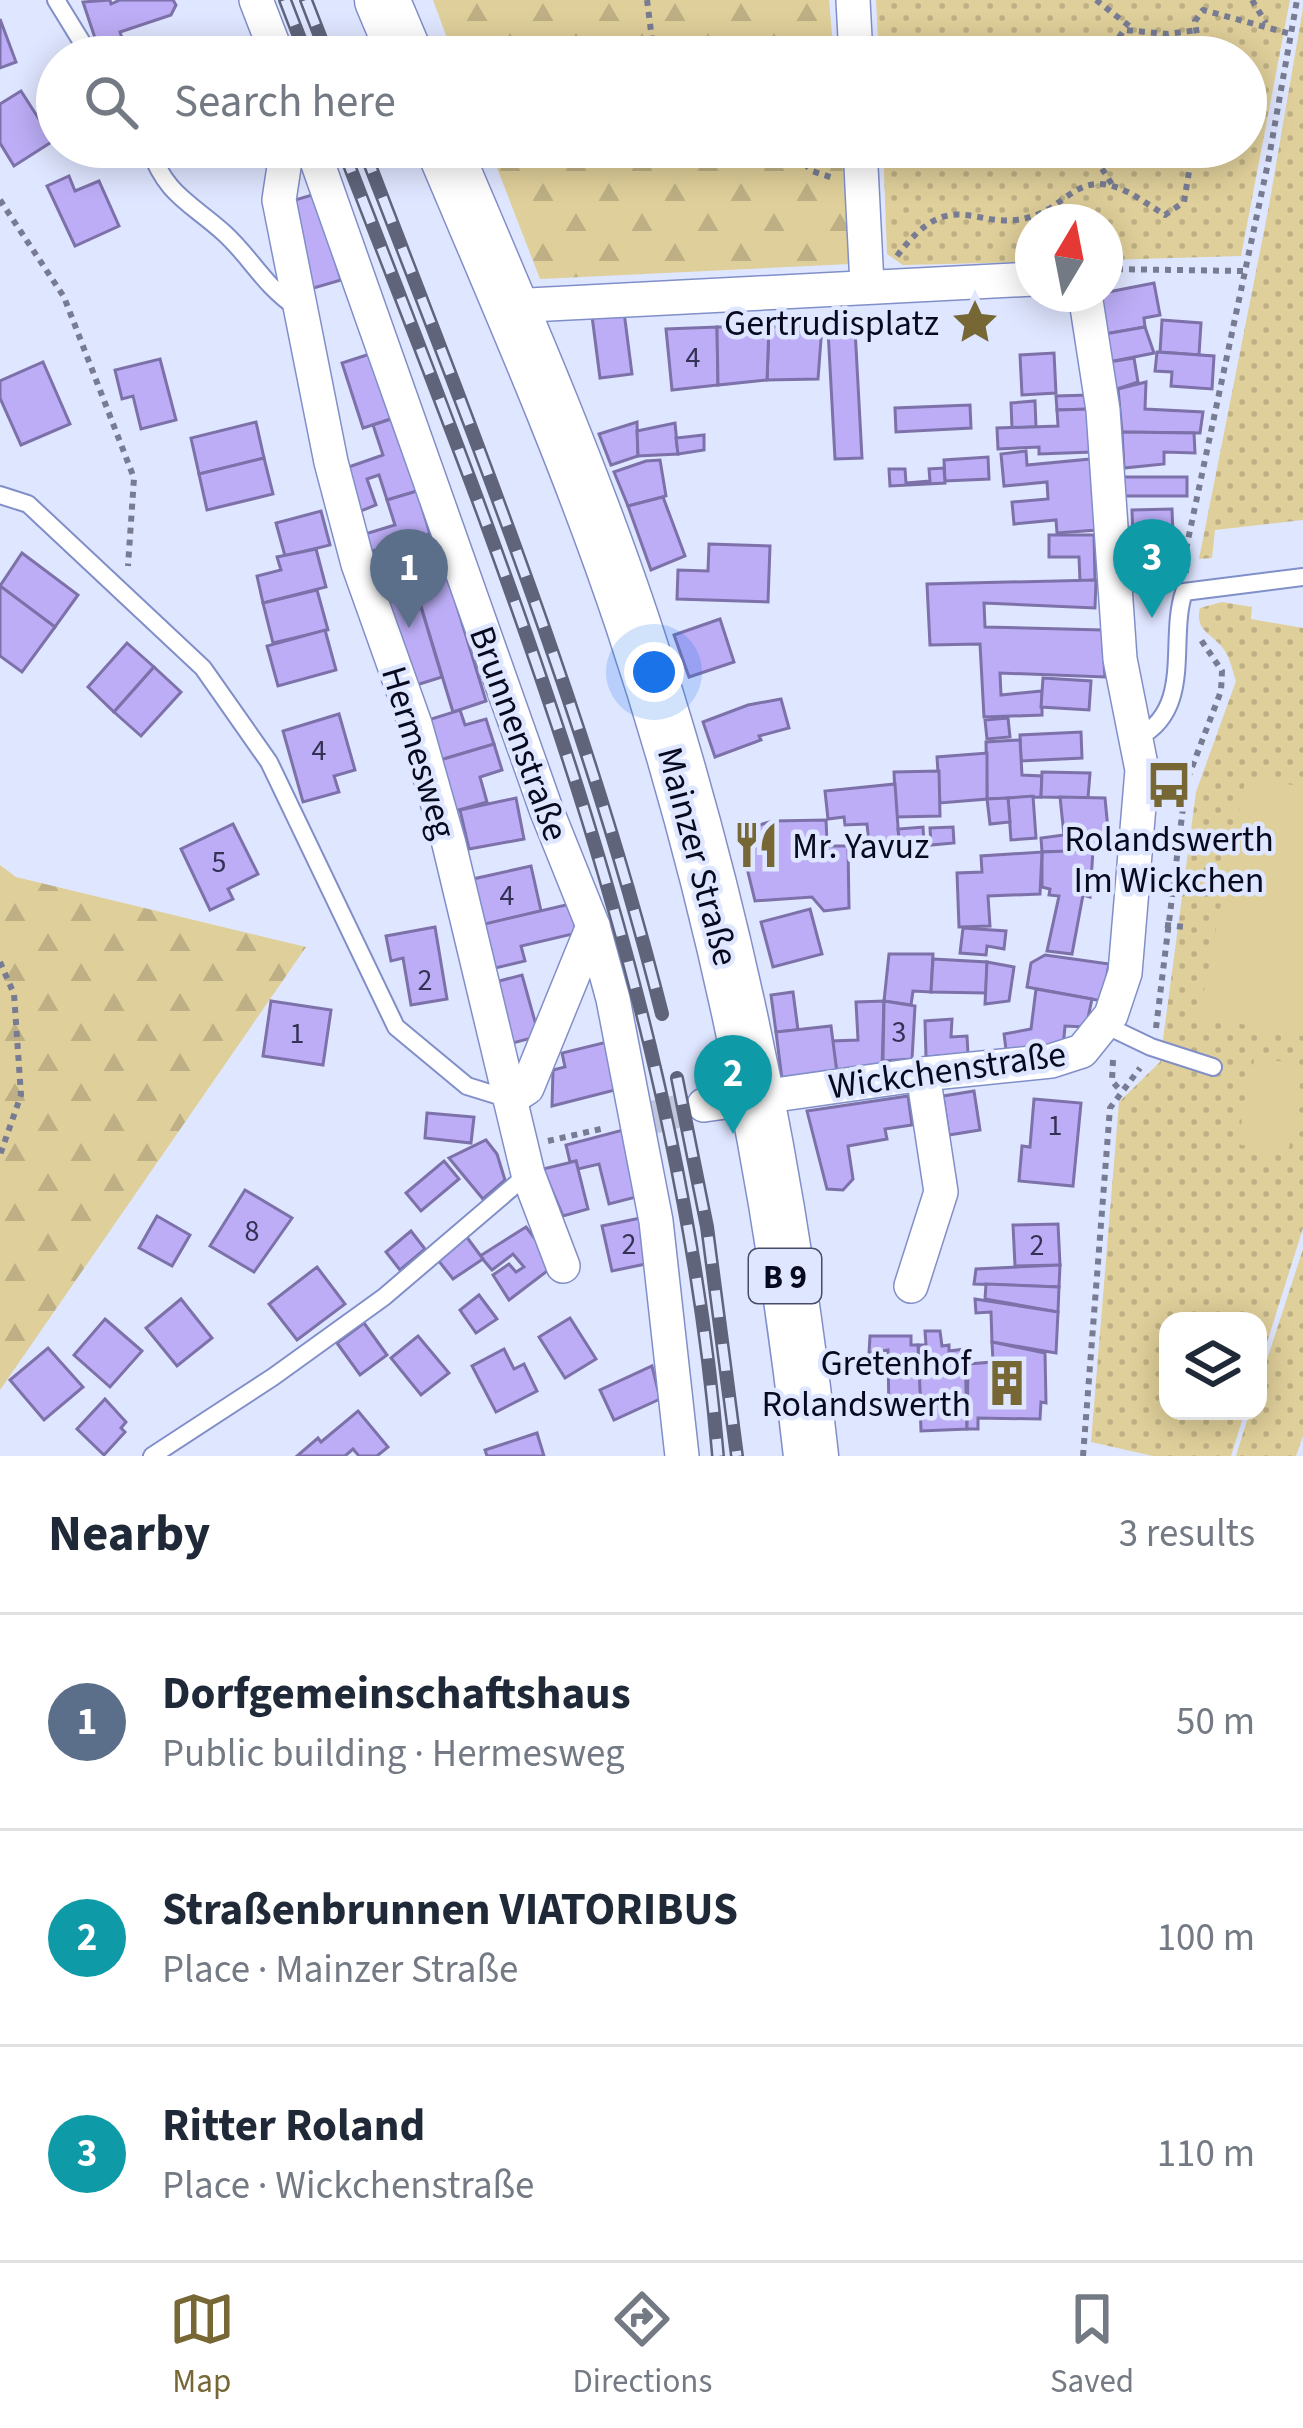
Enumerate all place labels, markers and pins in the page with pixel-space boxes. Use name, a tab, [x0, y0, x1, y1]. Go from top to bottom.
place icon: Gertrudisplatz	[950, 297, 1000, 347]
place label: Gertrudisplatz	[724, 298, 939, 349]
pin: 3	[1113, 519, 1191, 618]
pin: 1	[370, 529, 448, 628]
bus stop icon: Rolandswerth Im Wickchen	[1144, 760, 1194, 810]
place label: Rolandswerth Im Wickchen	[1064, 814, 1274, 906]
restaurant icon: Mr. Yavuz	[731, 820, 781, 870]
place label: Mr. Yavuz	[792, 821, 929, 872]
pin: 2	[694, 1035, 772, 1134]
place label: Gretenhof Rolandswerth	[761, 1338, 972, 1430]
building icon: Gretenhof Rolandswerth	[982, 1358, 1032, 1408]

